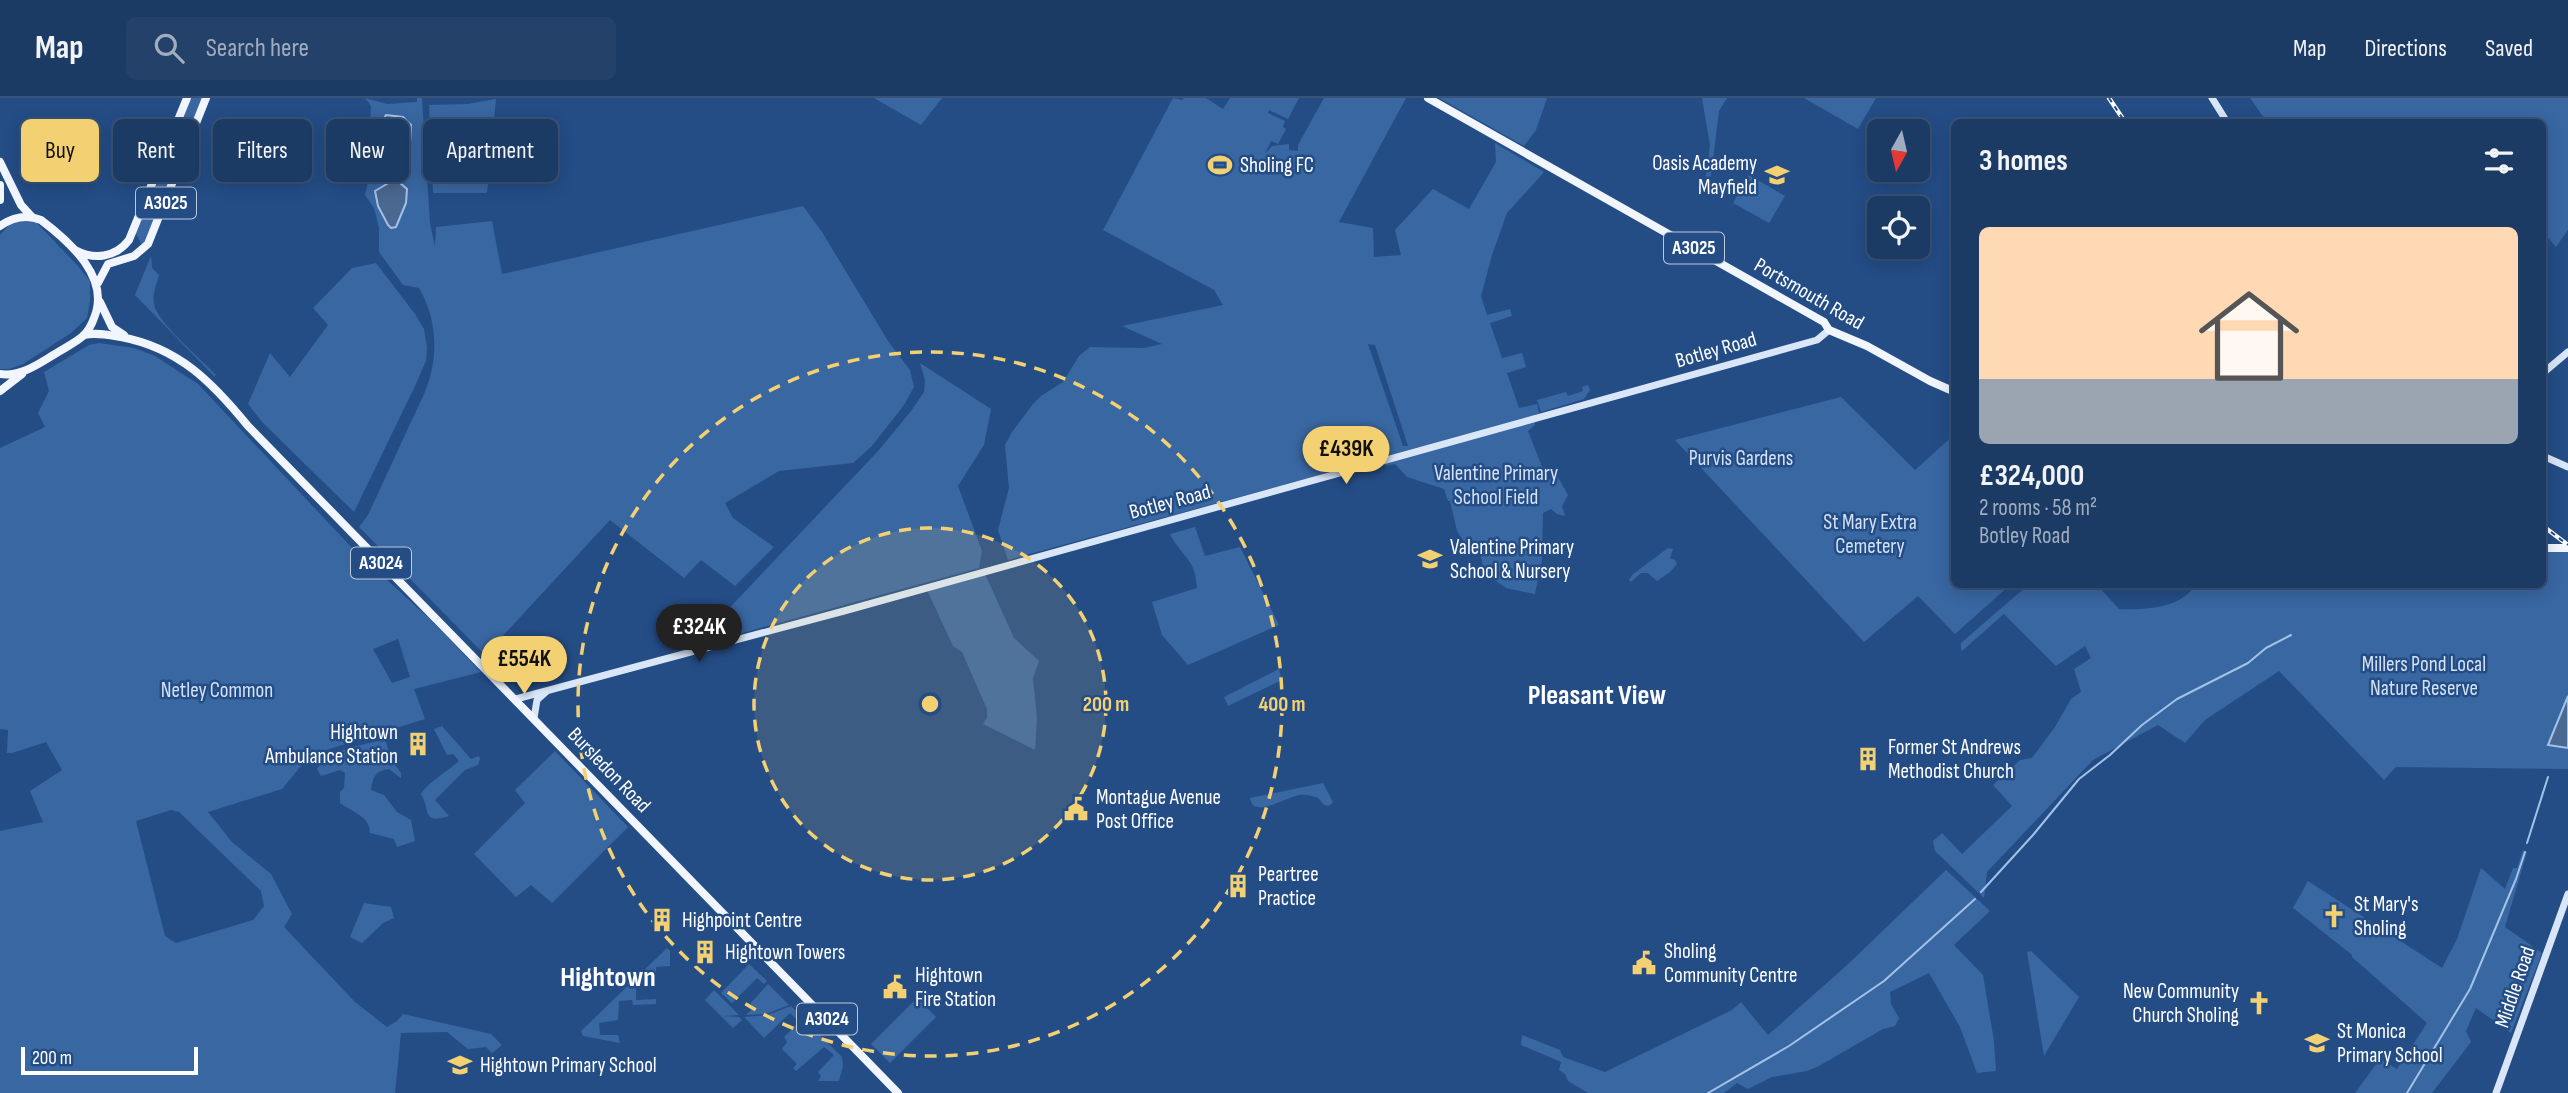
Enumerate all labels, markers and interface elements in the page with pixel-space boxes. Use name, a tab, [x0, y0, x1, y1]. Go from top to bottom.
search box	[126, 17, 616, 80]
text: Map	[35, 28, 84, 68]
icon: search	[150, 29, 188, 67]
text: Search here	[206, 33, 309, 64]
text: Map	[2293, 34, 2326, 63]
text: Directions	[2364, 34, 2447, 63]
text: Saved	[2485, 34, 2533, 63]
chip: Buy	[21, 119, 99, 182]
chip: Rent	[113, 119, 199, 182]
chip: Filters	[213, 119, 312, 182]
chip: New	[326, 119, 409, 182]
chip: Apartment	[423, 119, 558, 182]
north arrow	[1867, 119, 1930, 182]
map controls	[1867, 119, 1930, 259]
icon: filters	[2480, 142, 2518, 180]
text: 3 homes	[1979, 143, 2068, 179]
sports icon: Sholing FC	[1206, 151, 1234, 179]
place label: Oasis Academy Mayfield	[1652, 151, 1757, 200]
place label: Sholing FC	[1240, 153, 1314, 178]
school or university icon: Oasis Academy Mayfield	[1763, 161, 1791, 189]
road number: A3025	[136, 188, 196, 218]
button: locate	[1867, 196, 1930, 259]
road number: A3025	[1664, 232, 1724, 264]
street label: Portsmouth Road	[1750, 253, 1868, 335]
icon: home	[2186, 273, 2312, 399]
street label: Botley Road	[1673, 327, 1759, 373]
pin: £439K	[1297, 426, 1395, 486]
text: £439K	[1319, 435, 1373, 463]
park label: Purvis Gardens	[1689, 446, 1793, 471]
text: £324,000	[1979, 458, 2084, 494]
park label: Valentine Primary School Field	[1434, 461, 1558, 510]
street label: Botley Road	[1127, 479, 1213, 525]
text: 2 rooms · 58 m²	[1979, 494, 2097, 522]
park label: St Mary Extra Cemetery	[1823, 510, 1917, 559]
text: Botley Road	[1979, 522, 2070, 550]
place label: Valentine Primary School & Nursery	[1450, 535, 1574, 584]
school or university icon: Valentine Primary School & Nursery	[1416, 545, 1444, 573]
road number: A3024	[351, 548, 411, 578]
pin: £324K	[650, 604, 748, 664]
text: £324K	[672, 613, 726, 641]
pin: £554K	[475, 636, 573, 696]
text: £554K	[497, 645, 551, 673]
park label: Millers Pond Local Nature Reserve	[2362, 652, 2486, 701]
park label: Netley Common	[161, 678, 273, 703]
district label: Pleasant View	[1528, 679, 1666, 712]
centre of rings	[918, 692, 942, 716]
text: 200 m	[1083, 692, 1129, 717]
text: 400 m	[1259, 692, 1305, 717]
place label: Hightown Ambulance Station	[264, 720, 398, 769]
street label: Bursledon Road	[562, 722, 656, 818]
building icon: Hightown Ambulance Station	[404, 730, 432, 758]
place label: Former St Andrews Methodist Church	[1888, 735, 2021, 784]
building icon: Former St Andrews Methodist Church	[1854, 745, 1882, 773]
place label: Montague Avenue Post Office	[1096, 785, 1221, 834]
public building icon: Montague Avenue Post Office	[1062, 795, 1090, 823]
place label: Peartree Practice	[1258, 862, 1319, 911]
building icon: Peartree Practice	[1224, 872, 1252, 900]
place label: St Mary's Sholing	[2354, 892, 2418, 941]
church icon: St Mary's Sholing	[2320, 902, 2348, 930]
building icon: Highpoint Centre	[648, 906, 676, 934]
place label: Highpoint Centre	[682, 908, 802, 933]
building icon: Hightown Towers	[691, 938, 719, 966]
place label: Sholing Community Centre	[1664, 939, 1797, 988]
place label: Hightown Towers	[725, 940, 845, 965]
street label: Middle Road	[2489, 943, 2541, 1031]
public building icon: Sholing Community Centre	[1630, 949, 1658, 977]
district label: Hightown	[560, 961, 656, 994]
place label: Hightown Fire Station	[915, 963, 996, 1012]
public building icon: Hightown Fire Station	[881, 973, 909, 1001]
place label: New Community Church Sholing	[2123, 979, 2239, 1028]
church icon: New Community Church Sholing	[2245, 989, 2273, 1017]
road number: A3024	[797, 1004, 857, 1035]
place label: St Monica Primary School	[2337, 1019, 2443, 1068]
school or university icon: St Monica Primary School	[2303, 1029, 2331, 1057]
scale bar	[21, 1044, 198, 1076]
text: 200 m	[32, 1047, 72, 1070]
school or university icon: Hightown Primary School	[446, 1051, 474, 1079]
place label: Hightown Primary School	[480, 1053, 657, 1078]

